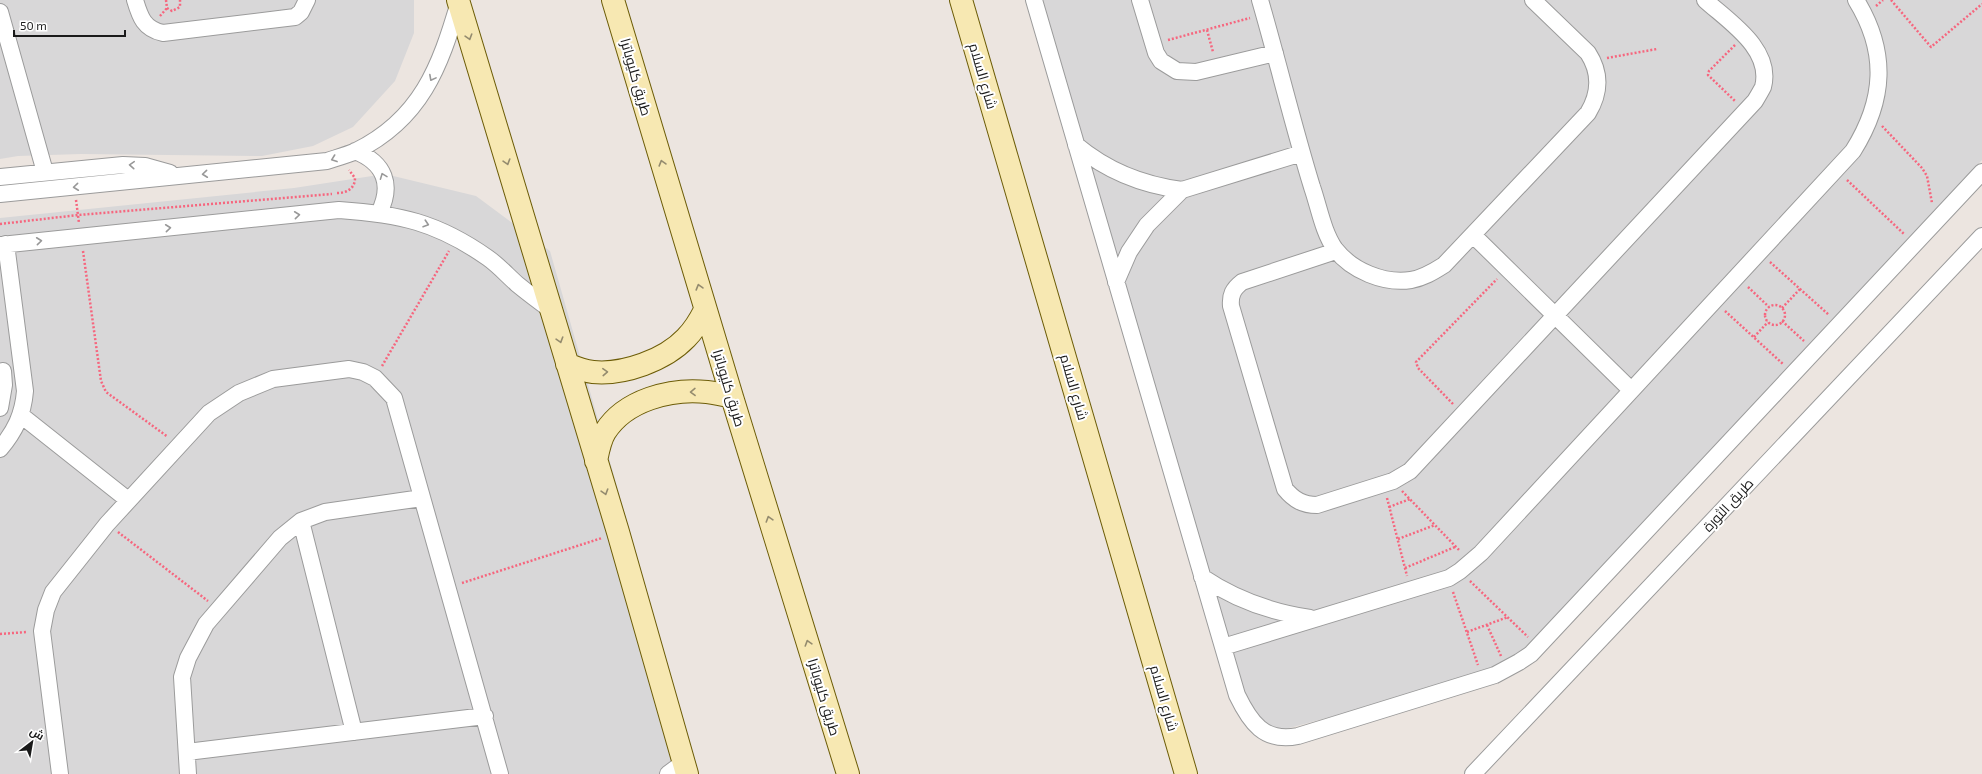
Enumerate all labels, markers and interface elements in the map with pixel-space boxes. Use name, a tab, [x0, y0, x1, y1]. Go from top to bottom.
scale bar	[14, 12, 125, 38]
text: 50 m	[20, 18, 47, 32]
one-way arrow	[464, 34, 473, 41]
street label: طريق كليوباترا	[616, 36, 656, 118]
street label: شارع السلام	[964, 41, 1001, 111]
one-way arrow	[429, 74, 436, 81]
one-way arrow	[331, 154, 338, 162]
one-way arrow	[502, 158, 511, 165]
one-way arrow	[658, 159, 667, 166]
one-way arrow	[129, 161, 135, 170]
one-way arrow	[202, 169, 208, 178]
one-way arrow	[379, 173, 387, 180]
one-way arrow	[73, 182, 79, 191]
one-way arrow	[294, 210, 301, 219]
one-way arrow	[422, 220, 429, 228]
one-way arrow	[165, 224, 171, 233]
one-way arrow	[36, 237, 42, 246]
one-way arrow	[695, 284, 704, 291]
one-way arrow	[555, 336, 564, 343]
street label: طريق كليوباترا	[709, 347, 749, 429]
street label: شارع السلام	[1055, 352, 1092, 422]
one-way arrow	[602, 368, 608, 376]
one-way arrow	[690, 388, 696, 396]
street label: طريق الثورة	[1699, 474, 1757, 536]
one-way arrow	[600, 488, 609, 495]
one-way arrow	[765, 516, 774, 523]
one-way arrow	[804, 640, 812, 647]
street label: طريق كليوباترا	[804, 656, 844, 738]
street label: شارع السلام	[1145, 663, 1182, 733]
north arrow	[12, 722, 52, 762]
text: ش	[27, 724, 47, 743]

